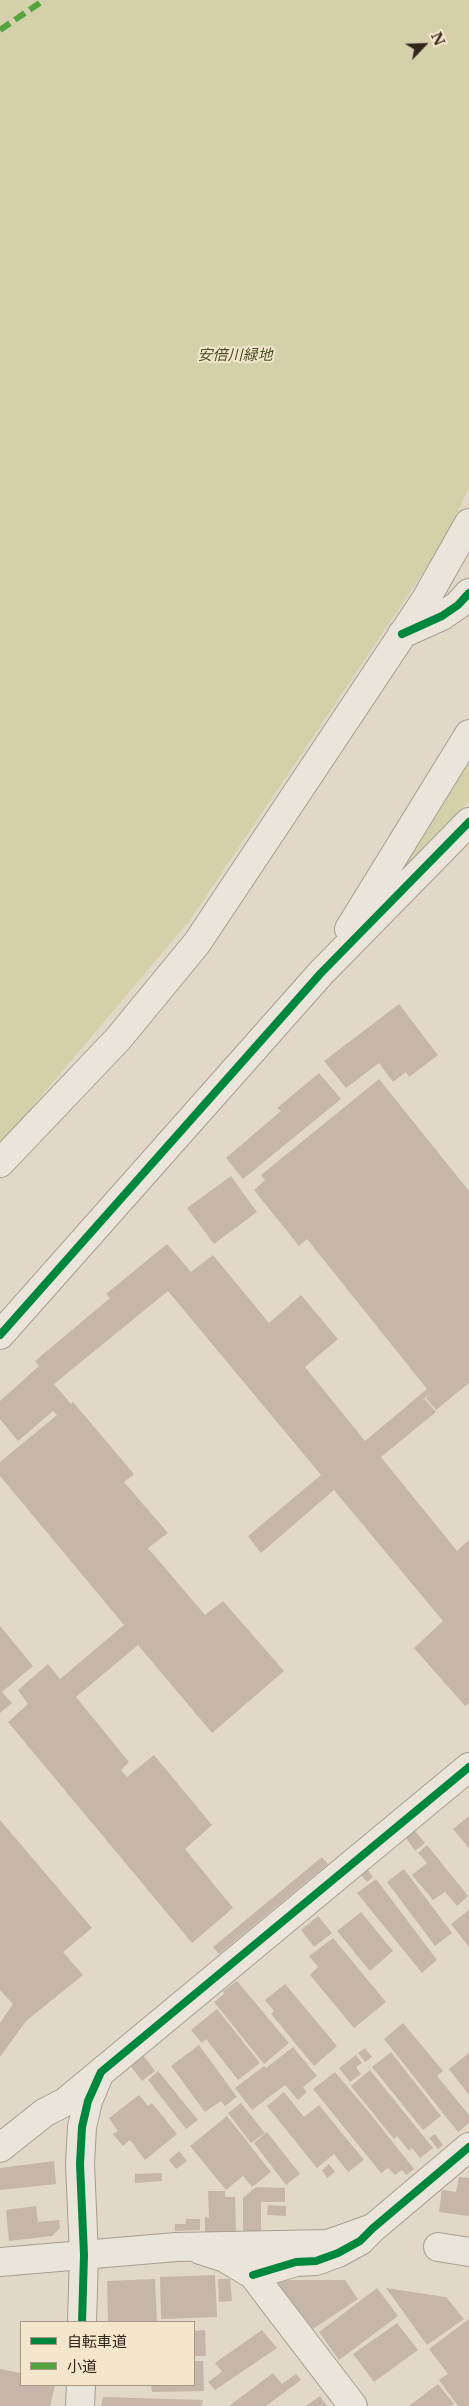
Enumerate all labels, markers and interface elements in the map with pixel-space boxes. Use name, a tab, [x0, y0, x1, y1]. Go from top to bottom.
north arrow	[399, 20, 449, 70]
text: N	[427, 29, 449, 49]
park label: 安倍川緑地	[198, 347, 272, 365]
legend	[20, 2321, 195, 2386]
text: 自転車道	[67, 2332, 127, 2351]
text: 小道	[67, 2357, 97, 2376]

